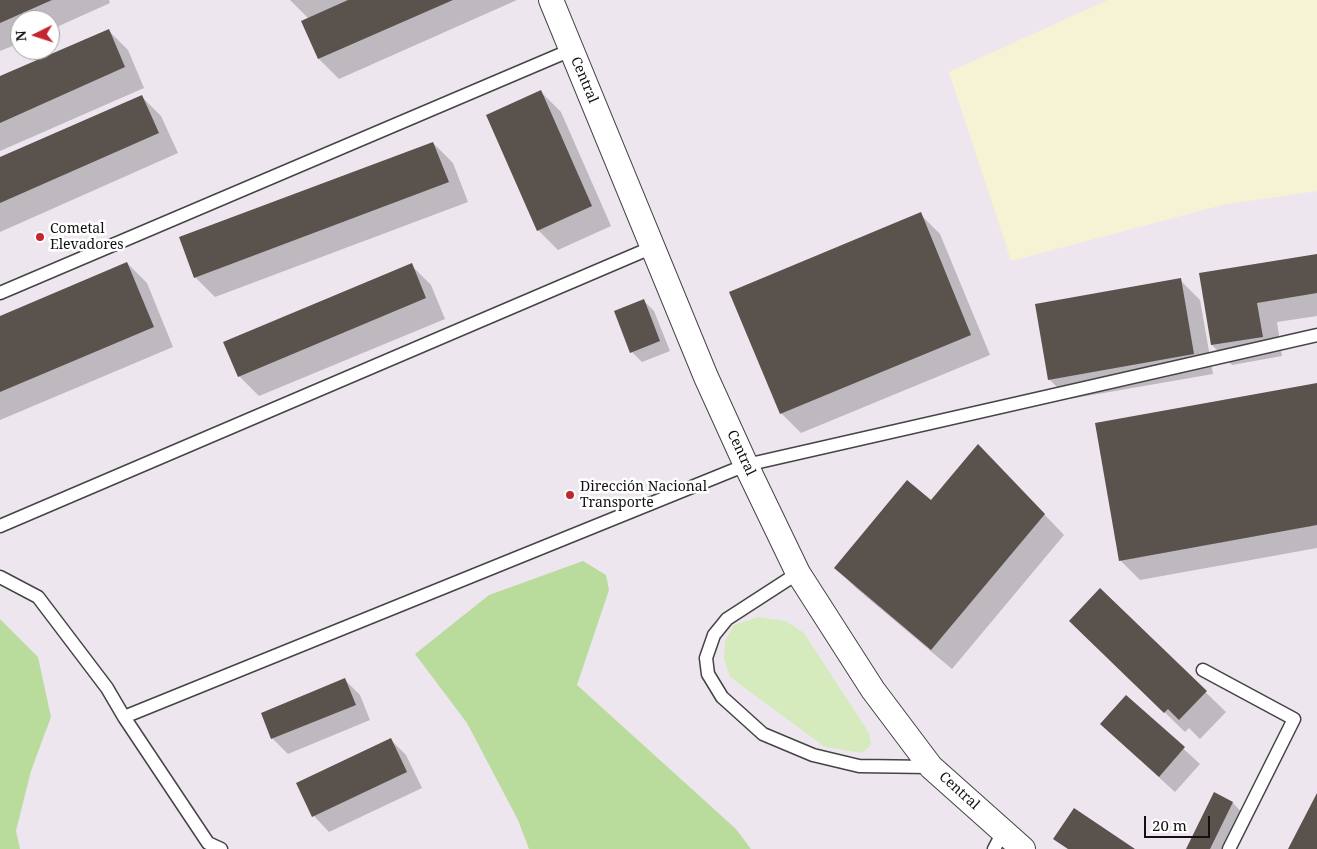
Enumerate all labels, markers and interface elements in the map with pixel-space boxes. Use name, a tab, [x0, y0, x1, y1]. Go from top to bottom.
north arrow	[10, 10, 60, 60]
text: N	[11, 30, 30, 42]
street label: Central	[567, 54, 601, 106]
place label: Cometal Elevadores	[50, 221, 124, 253]
marker: Cometal Elevadores	[34, 231, 46, 243]
street label: Central	[723, 427, 759, 479]
place label: Dirección Nacional Transporte	[580, 479, 707, 512]
marker: Dirección Nacional Transporte	[564, 489, 576, 501]
street label: Central	[935, 769, 983, 813]
scale bar	[1147, 806, 1213, 838]
text: 20 m	[1152, 815, 1187, 835]

